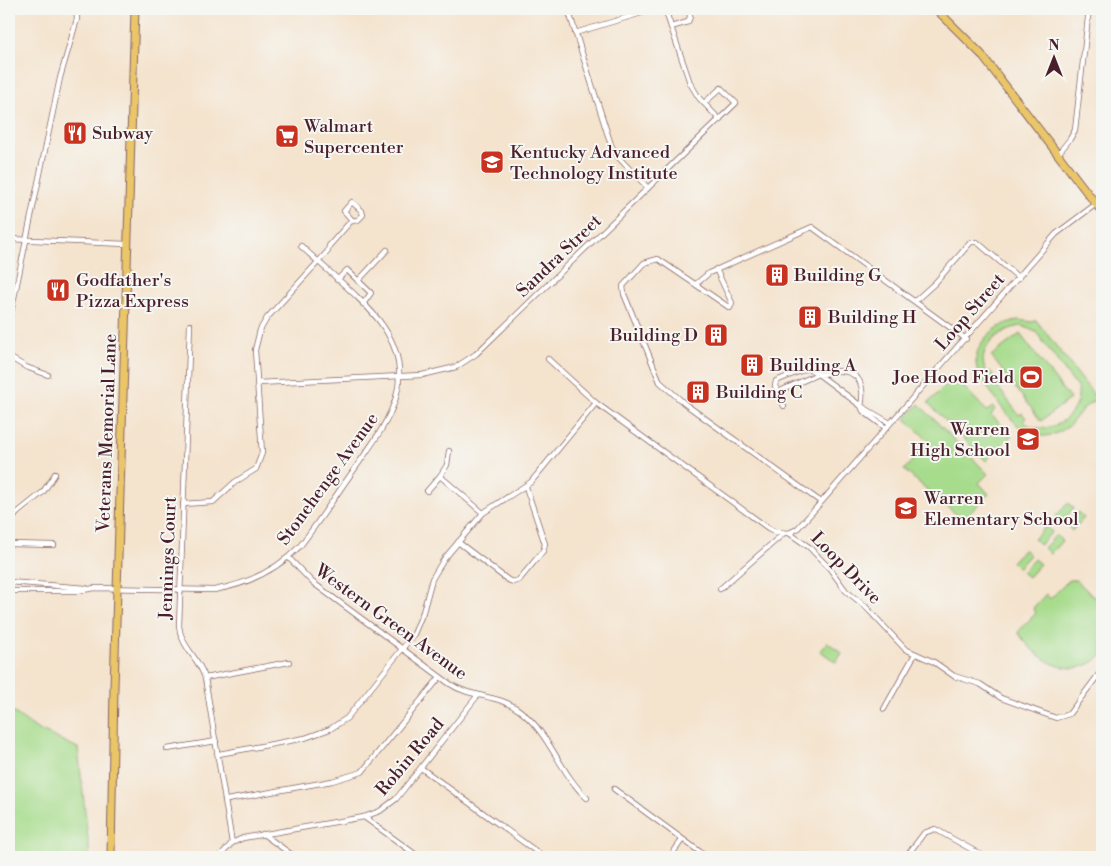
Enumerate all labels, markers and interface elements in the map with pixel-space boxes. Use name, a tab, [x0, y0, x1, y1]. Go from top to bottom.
north arrow	[1028, 32, 1078, 82]
text: N	[1048, 37, 1060, 55]
place label: Walmart Supercenter	[303, 115, 404, 159]
restaurant icon: Subway	[62, 120, 88, 146]
place label: Subway	[92, 122, 153, 145]
supermarket icon: Walmart Supercenter	[274, 123, 300, 149]
place label: Kentucky Advanced Technology Institute	[510, 141, 678, 185]
school or university icon: Kentucky Advanced Technology Institute	[479, 149, 505, 175]
street label: Sandra Street	[512, 209, 607, 302]
building icon: Building G	[764, 262, 790, 288]
place label: Building G	[793, 264, 882, 287]
street label: Loop Street	[930, 268, 1010, 355]
place label: Godfather's Pizza Express	[76, 269, 189, 313]
restaurant icon: Godfather's Pizza Express	[45, 277, 71, 303]
building icon: Building H	[797, 304, 823, 330]
place label: Building H	[827, 306, 917, 329]
building icon: Building D	[703, 322, 729, 348]
place label: Building D	[609, 324, 698, 347]
street label: Veterans Memorial Lane	[92, 333, 122, 534]
building icon: Building A	[739, 352, 765, 378]
place label: Building A	[769, 354, 857, 377]
sports icon: Joe Hood Field	[1018, 364, 1044, 390]
place label: Joe Hood Field	[892, 366, 1015, 389]
building icon: Building C	[685, 379, 711, 405]
place label: Building C	[715, 381, 802, 404]
street label: Stonehenge Avenue	[272, 408, 384, 550]
place label: Warren High School	[910, 418, 1011, 462]
school or university icon: Warren High School	[1015, 426, 1041, 452]
place label: Warren Elementary School	[923, 487, 1079, 531]
street label: Jennings Court	[154, 495, 182, 621]
school or university icon: Warren Elementary School	[893, 495, 919, 521]
street label: Loop Drive	[806, 527, 886, 609]
street label: Western Green Avenue	[309, 558, 472, 685]
street label: Robin Road	[371, 713, 450, 801]

